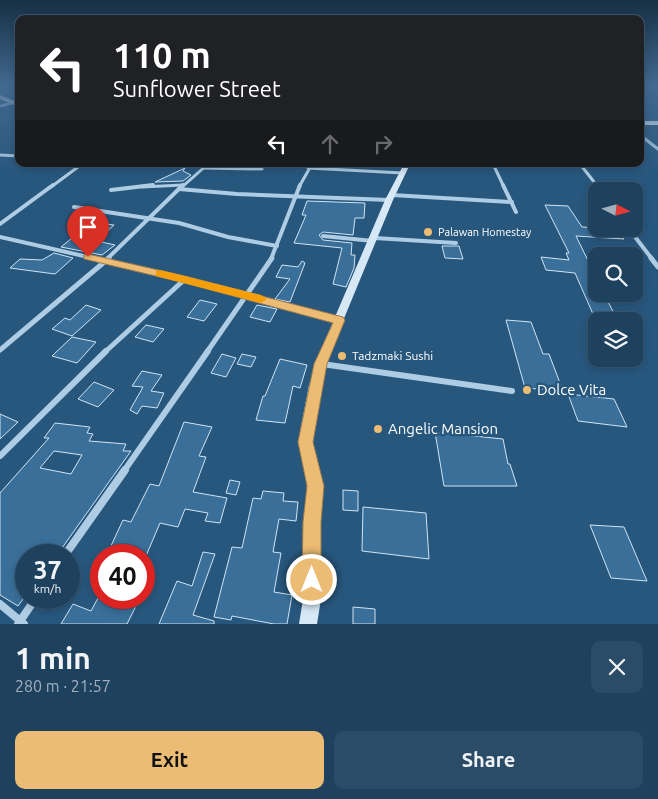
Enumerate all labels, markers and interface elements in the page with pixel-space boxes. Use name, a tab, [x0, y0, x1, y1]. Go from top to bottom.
icon: left	[30, 35, 95, 100]
text: 110 m	[113, 35, 211, 75]
text: Sunflower Street	[113, 76, 281, 101]
icon: left	[263, 130, 291, 158]
icon: ahead	[316, 130, 344, 158]
icon: right	[369, 130, 397, 158]
north arrow	[588, 182, 642, 238]
map controls	[588, 182, 643, 367]
pin	[67, 206, 109, 257]
icon: arrive	[74, 213, 102, 241]
marker: Palawan Homestay	[422, 226, 434, 238]
place label: Palawan Homestay	[438, 226, 532, 238]
button: search	[588, 247, 643, 302]
button: layers	[588, 312, 643, 367]
place label: Tadzmaki Sushi	[352, 349, 433, 362]
marker: Tadzmaki Sushi	[336, 350, 348, 362]
place label: Dolce Vita	[537, 381, 606, 398]
marker: Dolce Vita	[521, 384, 533, 396]
place label: Angelic Mansion	[388, 420, 498, 437]
marker: Angelic Mansion	[372, 423, 384, 435]
speed limit sign: 40	[90, 544, 155, 609]
position arrow	[285, 553, 337, 605]
text: 37	[33, 556, 62, 584]
text: km/h	[34, 582, 61, 595]
text: 1 min	[15, 641, 91, 675]
button: close	[591, 641, 643, 693]
text: 280 m · 21:57	[15, 677, 111, 695]
button: Exit	[15, 731, 324, 789]
button: Share	[334, 731, 643, 789]

